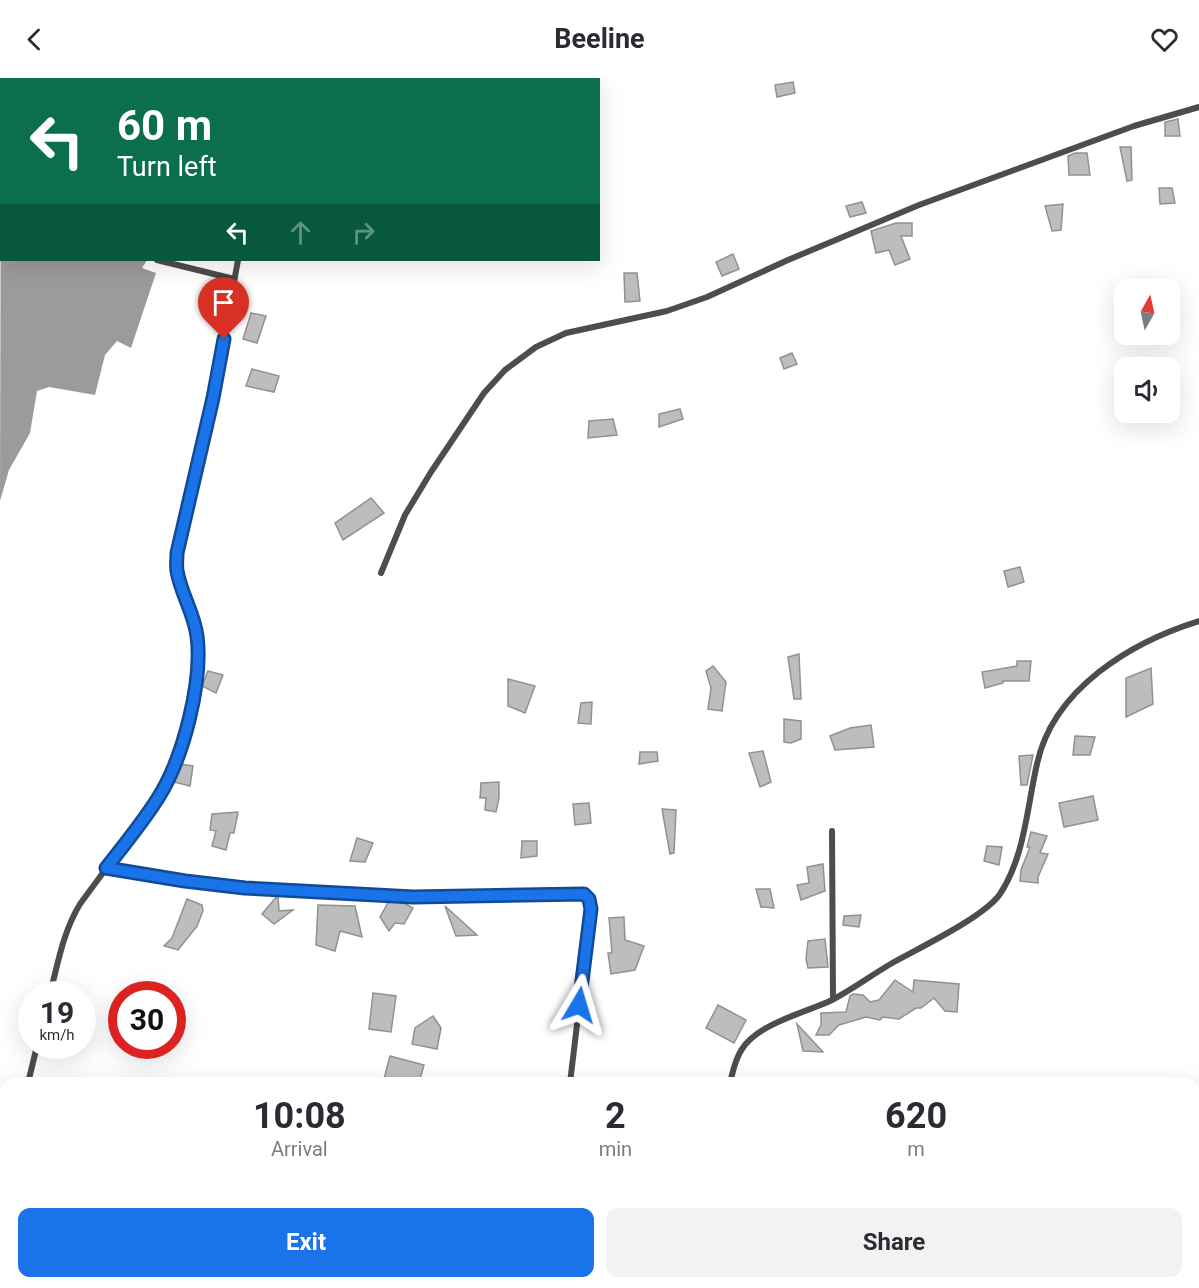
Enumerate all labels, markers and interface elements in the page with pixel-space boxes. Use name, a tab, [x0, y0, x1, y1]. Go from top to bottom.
icon: back	[18, 23, 51, 56]
text: Beeline	[554, 23, 645, 55]
icon: heart	[1148, 23, 1181, 56]
text: 60 m	[117, 101, 212, 150]
icon: left	[18, 102, 96, 180]
text: Turn left	[117, 151, 217, 183]
icon: left	[221, 216, 254, 249]
icon: ahead	[284, 216, 317, 249]
icon: right	[347, 216, 380, 249]
pin	[198, 277, 249, 339]
north arrow	[1114, 279, 1180, 345]
map controls	[1114, 279, 1180, 423]
icon: arrive	[207, 286, 240, 319]
button: sound	[1114, 357, 1180, 423]
position arrow	[547, 973, 611, 1037]
speed limit sign: 30	[108, 981, 186, 1059]
text: 19	[40, 995, 74, 1030]
text: km/h	[39, 1026, 75, 1044]
text: 10:08	[253, 1095, 346, 1137]
text: 2	[605, 1095, 626, 1137]
text: 620	[885, 1095, 947, 1137]
text: Arrival	[271, 1137, 328, 1161]
text: min	[599, 1137, 632, 1161]
text: m	[907, 1137, 925, 1161]
button: Exit	[18, 1208, 594, 1277]
button: Share	[606, 1208, 1182, 1277]

